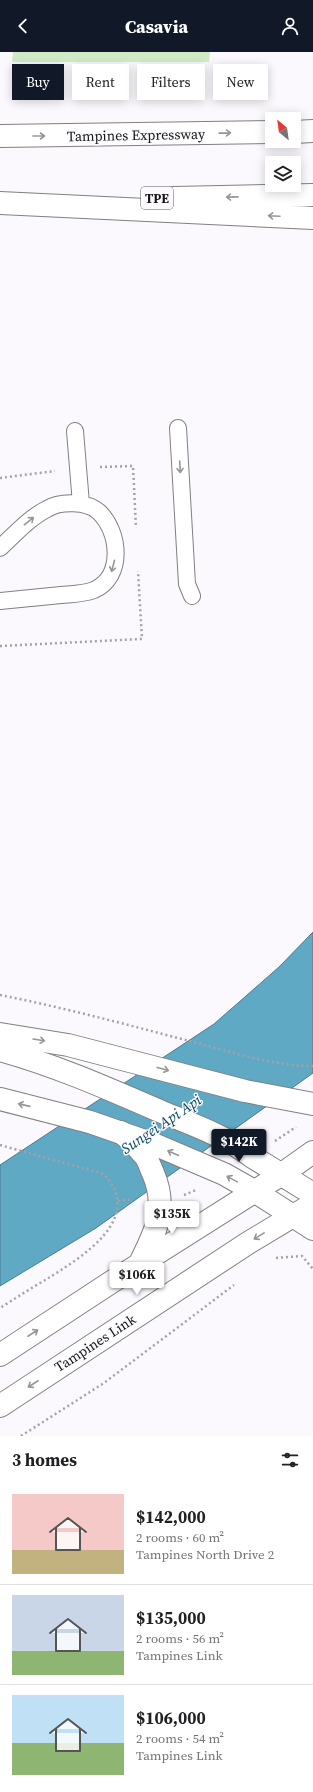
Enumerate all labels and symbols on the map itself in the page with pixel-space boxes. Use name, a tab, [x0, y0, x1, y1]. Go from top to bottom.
north arrow	[265, 112, 301, 148]
street label: Tampines Expressway	[67, 124, 206, 146]
one-way arrow	[218, 130, 231, 137]
one-way arrow	[32, 132, 45, 140]
road number: TPE	[141, 187, 173, 209]
one-way arrow	[226, 193, 239, 201]
one-way arrow	[268, 213, 281, 220]
one-way arrow	[177, 460, 184, 473]
one-way arrow	[23, 517, 34, 526]
one-way arrow	[109, 559, 116, 572]
one-way arrow	[32, 1036, 45, 1044]
one-way arrow	[156, 1066, 169, 1074]
water label: Sungei Api Api	[117, 1089, 206, 1159]
one-way arrow	[18, 1100, 31, 1108]
pin: $142K	[211, 1129, 267, 1163]
one-way arrow	[168, 1148, 180, 1156]
one-way arrow	[226, 1174, 238, 1182]
pin: $135K	[144, 1201, 200, 1235]
one-way arrow	[253, 1233, 265, 1241]
pin: $106K	[109, 1262, 165, 1296]
street label: Tampines Link	[50, 1309, 140, 1377]
one-way arrow	[27, 1329, 38, 1338]
one-way arrow	[28, 1380, 39, 1388]

